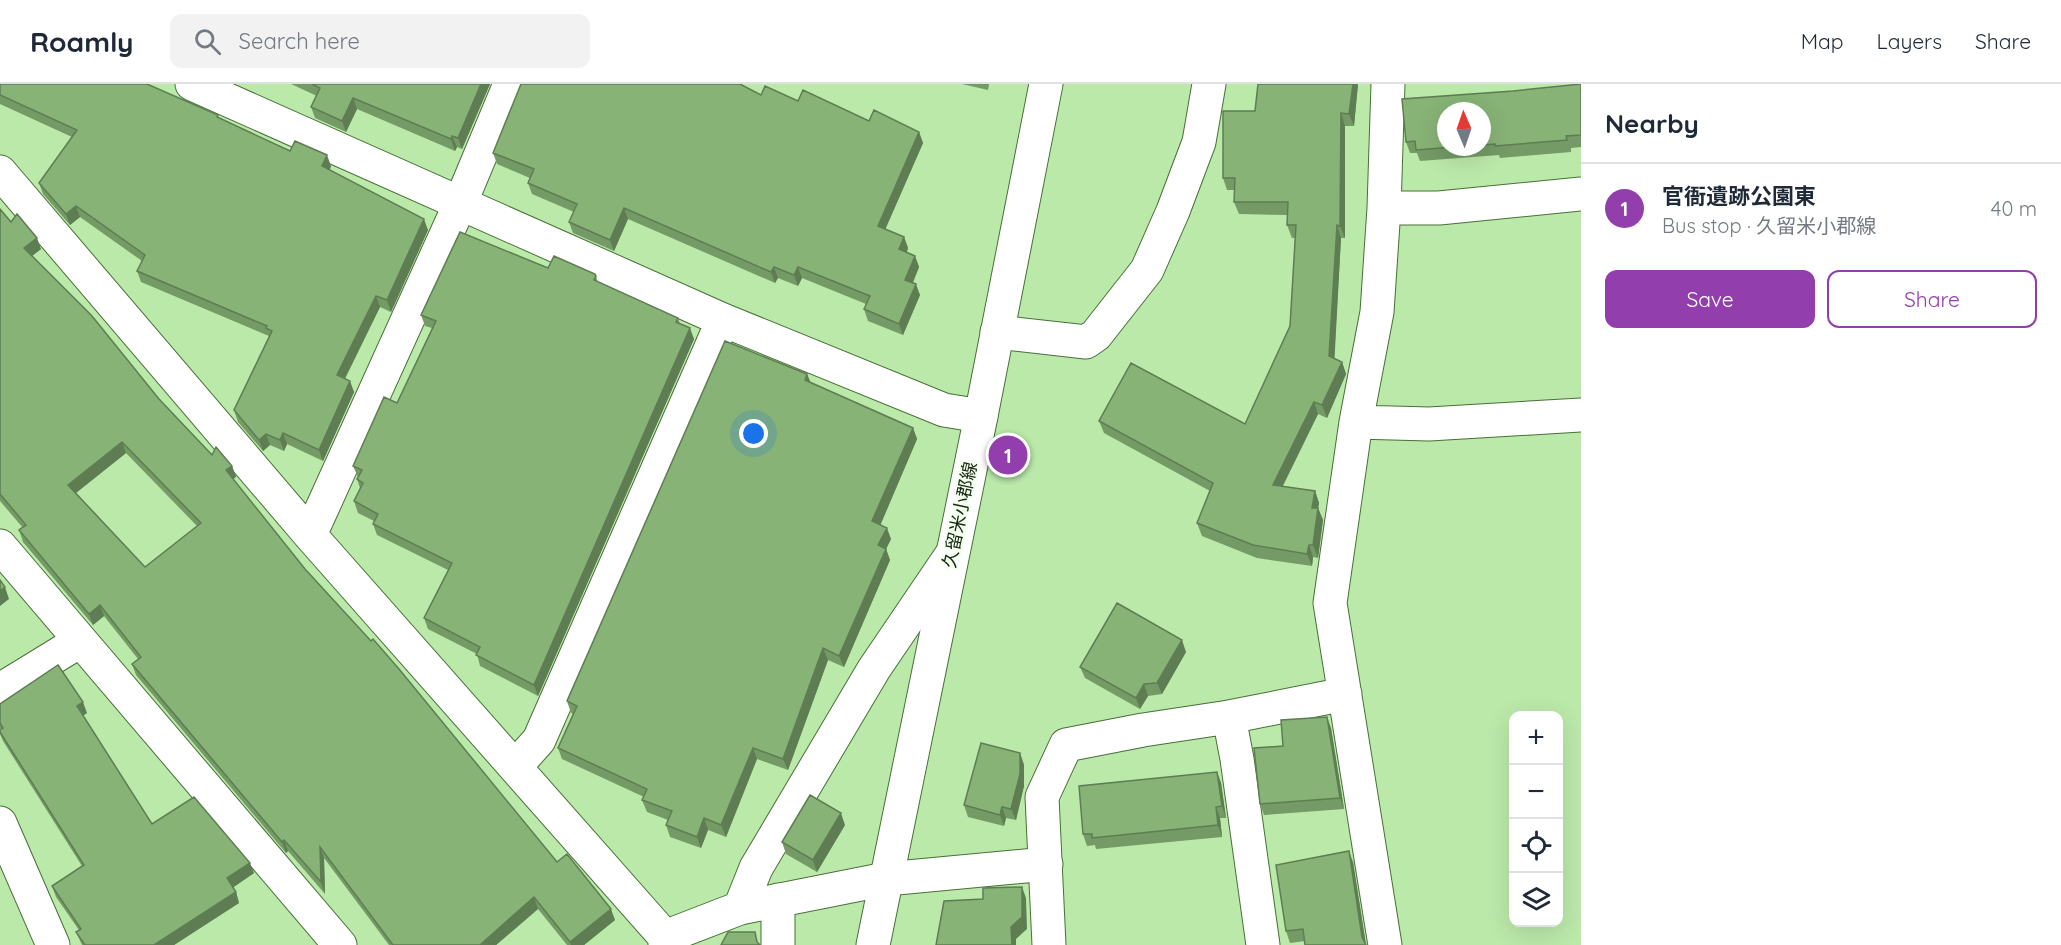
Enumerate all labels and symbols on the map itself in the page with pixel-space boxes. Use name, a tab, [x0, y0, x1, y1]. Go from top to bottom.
north arrow	[1437, 102, 1491, 156]
your location	[739, 419, 768, 448]
pin: 1	[988, 432, 1028, 478]
street label: 久留米小郡線	[937, 460, 982, 570]

